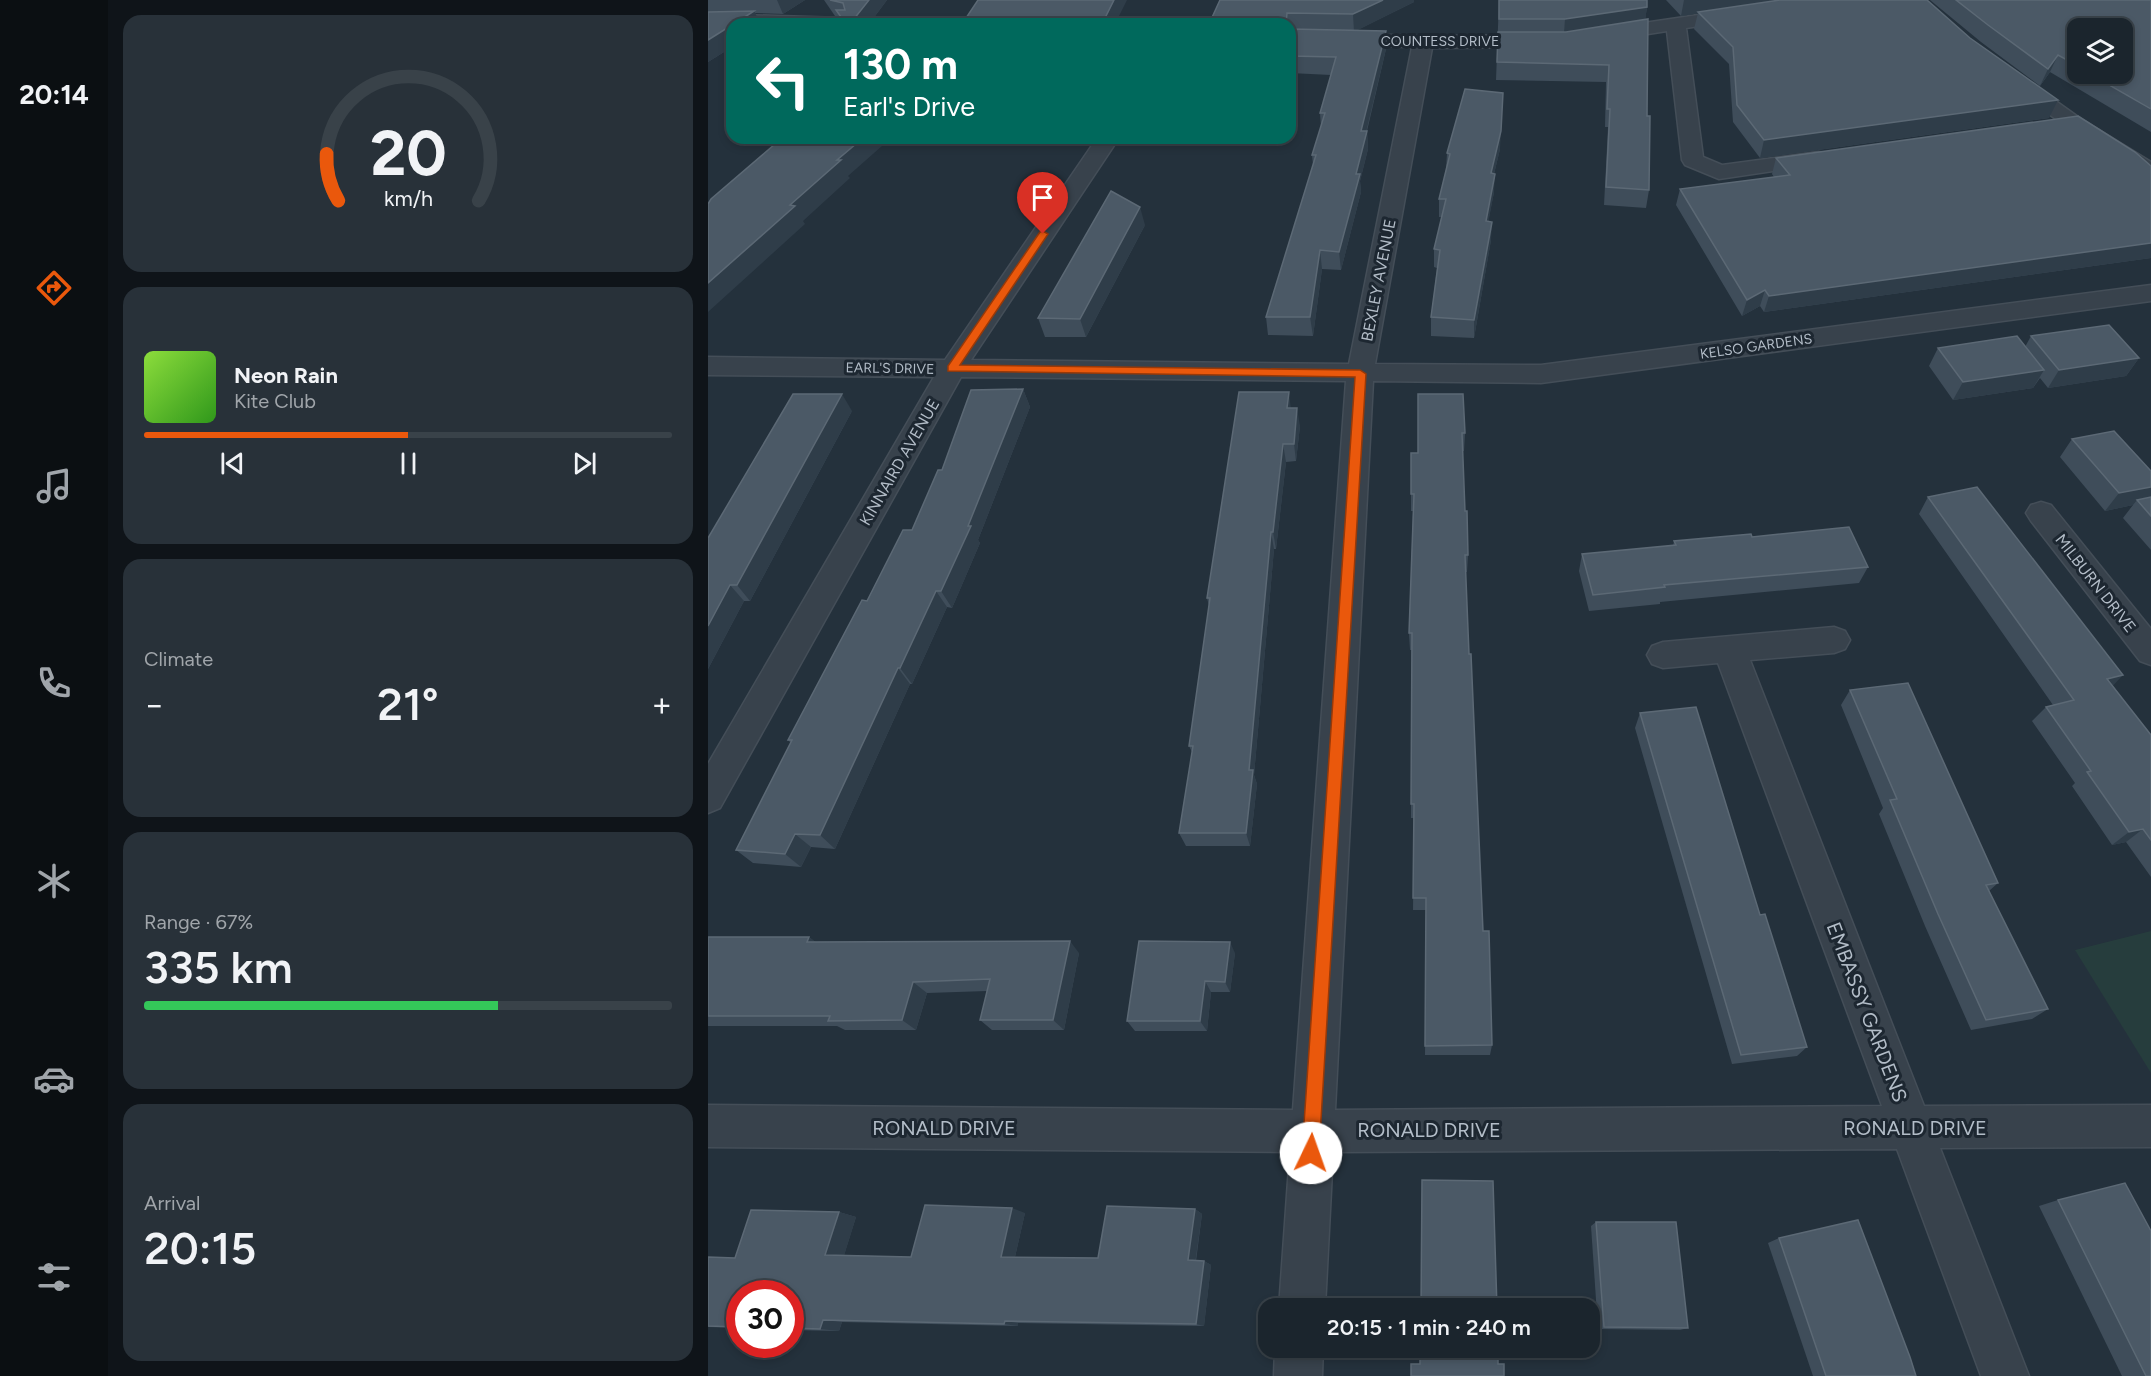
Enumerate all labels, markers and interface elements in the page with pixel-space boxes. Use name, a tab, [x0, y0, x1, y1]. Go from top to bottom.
map controls	[2067, 18, 2133, 84]
button: layers	[2067, 18, 2133, 84]
street label: COUNTESS DRIVE	[1381, 33, 1499, 50]
text: 130 m	[843, 39, 958, 90]
icon: left	[744, 42, 822, 120]
text: 20:14	[19, 78, 89, 111]
text: Earl's Drive	[843, 90, 975, 123]
text: 20	[370, 116, 446, 191]
pin	[1017, 172, 1068, 234]
icon: arrive	[1026, 181, 1059, 214]
text: km/h	[384, 186, 432, 211]
street label: BEXLEY AVENUE	[1357, 217, 1400, 343]
icon: directions	[33, 267, 75, 309]
street label: KELSO GARDENS	[1699, 330, 1813, 363]
street label: EARL'S DRIVE	[845, 359, 935, 378]
text: Neon Rain	[234, 362, 338, 389]
text: Kite Club	[234, 389, 316, 413]
street label: KINNAIRD AVENUE	[855, 396, 943, 529]
icon: previous	[216, 447, 249, 480]
icon: pause	[392, 447, 425, 480]
icon: next	[568, 447, 601, 480]
icon: music	[33, 465, 75, 507]
street label: MILBURN DRIVE	[2051, 530, 2140, 636]
text: Climate	[144, 647, 213, 671]
icon: phone	[33, 662, 75, 704]
text: 21°	[377, 677, 439, 731]
text: −	[144, 685, 165, 724]
text: +	[651, 685, 672, 724]
icon: climate	[33, 860, 75, 902]
text: Range · 67%	[144, 910, 253, 934]
street label: EMBASSY GARDENS	[1822, 919, 1912, 1105]
text: 335 km	[144, 940, 293, 994]
icon: car	[33, 1058, 75, 1100]
street label: RONALD DRIVE	[872, 1116, 1016, 1140]
street label: RONALD DRIVE	[1843, 1116, 1987, 1140]
street label: RONALD DRIVE	[1357, 1118, 1501, 1142]
position arrow	[1279, 1121, 1343, 1185]
text: Arrival	[144, 1191, 200, 1215]
text: 20:15	[144, 1221, 256, 1275]
icon: filters	[33, 1256, 75, 1298]
speed limit sign: 30	[726, 1280, 804, 1358]
text: 20:15 · 1 min · 240 m	[1327, 1314, 1531, 1341]

